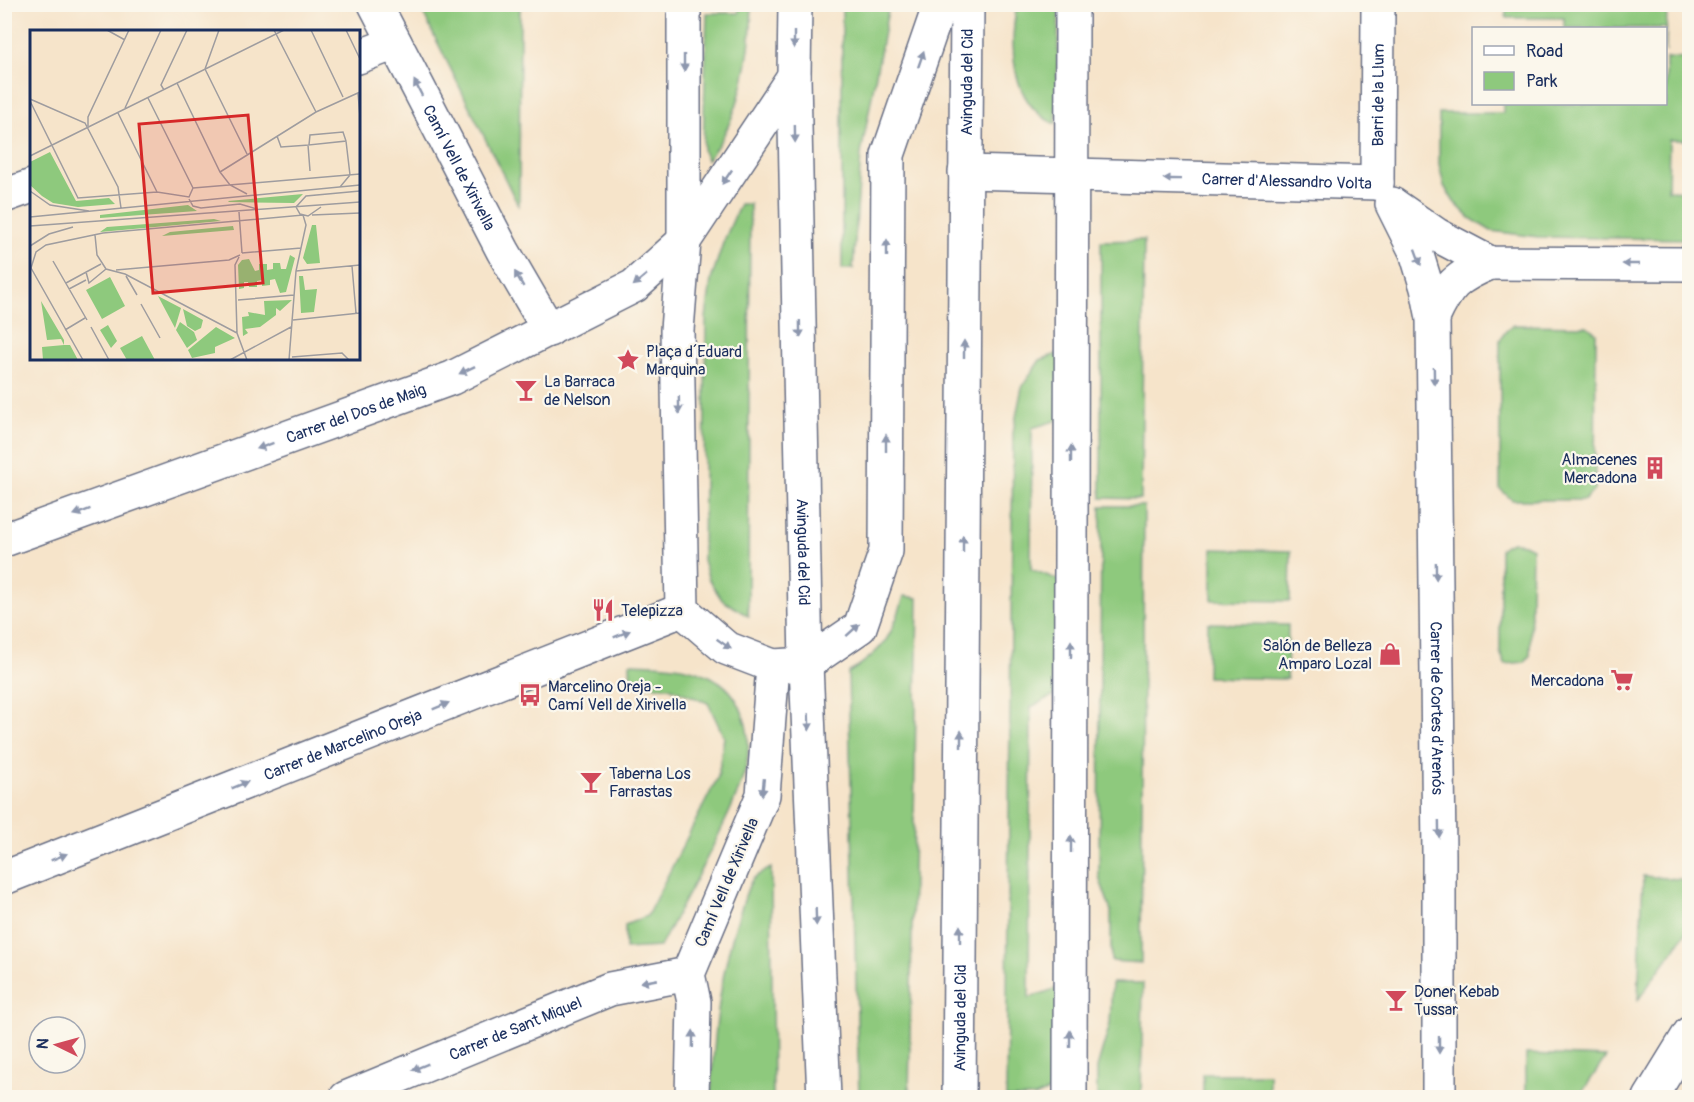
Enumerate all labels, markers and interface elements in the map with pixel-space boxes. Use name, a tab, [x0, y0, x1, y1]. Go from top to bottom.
legend	[1472, 27, 1667, 105]
street label: Avinguda del Cid	[957, 28, 978, 136]
inset map	[30, 30, 360, 360]
one-way arrow	[789, 31, 799, 50]
text: Road	[1526, 40, 1563, 63]
street label: Barri de la Llum	[1368, 43, 1389, 147]
one-way arrow	[917, 49, 927, 67]
one-way arrow	[679, 53, 689, 72]
text: Park	[1526, 70, 1558, 93]
one-way arrow	[414, 80, 423, 97]
street label: Camí Vell de Xirivella	[418, 102, 500, 234]
one-way arrow	[791, 125, 800, 144]
one-way arrow	[722, 169, 733, 185]
street label: Carrer d'Alessandro Volta	[1202, 169, 1372, 194]
one-way arrow	[1162, 174, 1181, 184]
one-way arrow	[882, 238, 892, 257]
one-way arrow	[1413, 248, 1423, 266]
one-way arrow	[1622, 259, 1641, 269]
one-way arrow	[514, 271, 525, 287]
one-way arrow	[633, 273, 648, 286]
one-way arrow	[795, 320, 804, 339]
one-way arrow	[959, 340, 969, 359]
place label: Plaça d´Eduard Marquina	[646, 342, 742, 380]
place icon: Plaça d´Eduard Marquina	[615, 347, 641, 373]
one-way arrow	[459, 366, 476, 375]
one-way arrow	[1429, 367, 1438, 386]
place label: La Barraca de Nelson	[544, 372, 615, 410]
bar icon: La Barraca de Nelson	[513, 377, 539, 403]
street label: Carrer del Dos de Maig	[283, 379, 429, 448]
one-way arrow	[674, 395, 683, 414]
one-way arrow	[881, 433, 891, 452]
one-way arrow	[256, 441, 274, 451]
one-way arrow	[1066, 445, 1076, 464]
place label: Almacenes Mercadona	[1561, 450, 1637, 488]
building icon: Almacenes Mercadona	[1642, 455, 1668, 481]
street label: Avinguda del Cid	[792, 498, 814, 606]
one-way arrow	[73, 508, 91, 518]
one-way arrow	[958, 535, 967, 554]
one-way arrow	[1431, 562, 1441, 581]
restaurant icon: Telepizza	[590, 597, 616, 623]
place label: Telepizza	[621, 601, 683, 621]
street label: Carrer de Cortes d'Arenós	[1425, 621, 1447, 795]
one-way arrow	[846, 623, 861, 637]
one-way arrow	[614, 629, 632, 639]
place label: Salón de Belleza Amparo Lozal	[1263, 636, 1372, 674]
one-way arrow	[715, 638, 731, 650]
one-way arrow	[1066, 640, 1076, 659]
shop icon: Salón de Belleza Amparo Lozal	[1377, 641, 1403, 667]
supermarket icon: Mercadona	[1609, 667, 1635, 693]
place label: Mercadona	[1531, 671, 1604, 691]
place label: Marcelino Oreja - Camí Vell de Xirivella	[548, 677, 687, 715]
bus stop icon: Marcelino Oreja - Camí Vell de Xirivella	[517, 682, 543, 708]
one-way arrow	[432, 701, 450, 710]
street label: Carrer de Marcelino Oreja	[261, 705, 425, 785]
one-way arrow	[804, 713, 813, 732]
one-way arrow	[956, 730, 966, 749]
place label: Taberna Los Farrastas	[609, 764, 691, 802]
bar icon: Taberna Los Farrastas	[578, 769, 604, 795]
one-way arrow	[758, 777, 768, 796]
one-way arrow	[232, 780, 250, 790]
street label: Camí Vell de Xirivella	[691, 815, 763, 950]
one-way arrow	[1434, 820, 1444, 839]
one-way arrow	[1066, 835, 1076, 854]
one-way arrow	[50, 852, 68, 861]
one-way arrow	[812, 908, 821, 927]
one-way arrow	[955, 925, 965, 944]
street label: Avinguda del Cid	[950, 964, 971, 1072]
one-way arrow	[639, 977, 658, 986]
place label: Doner Kebab Tussar	[1414, 982, 1499, 1020]
bar icon: Doner Kebab Tussar	[1383, 987, 1409, 1013]
street label: Carrer de Sant Miquel	[446, 993, 585, 1065]
north arrow	[27, 1015, 87, 1075]
one-way arrow	[688, 1030, 698, 1049]
one-way arrow	[1065, 1030, 1075, 1049]
one-way arrow	[1434, 1036, 1444, 1055]
text: N	[33, 1037, 54, 1050]
one-way arrow	[411, 1063, 429, 1072]

